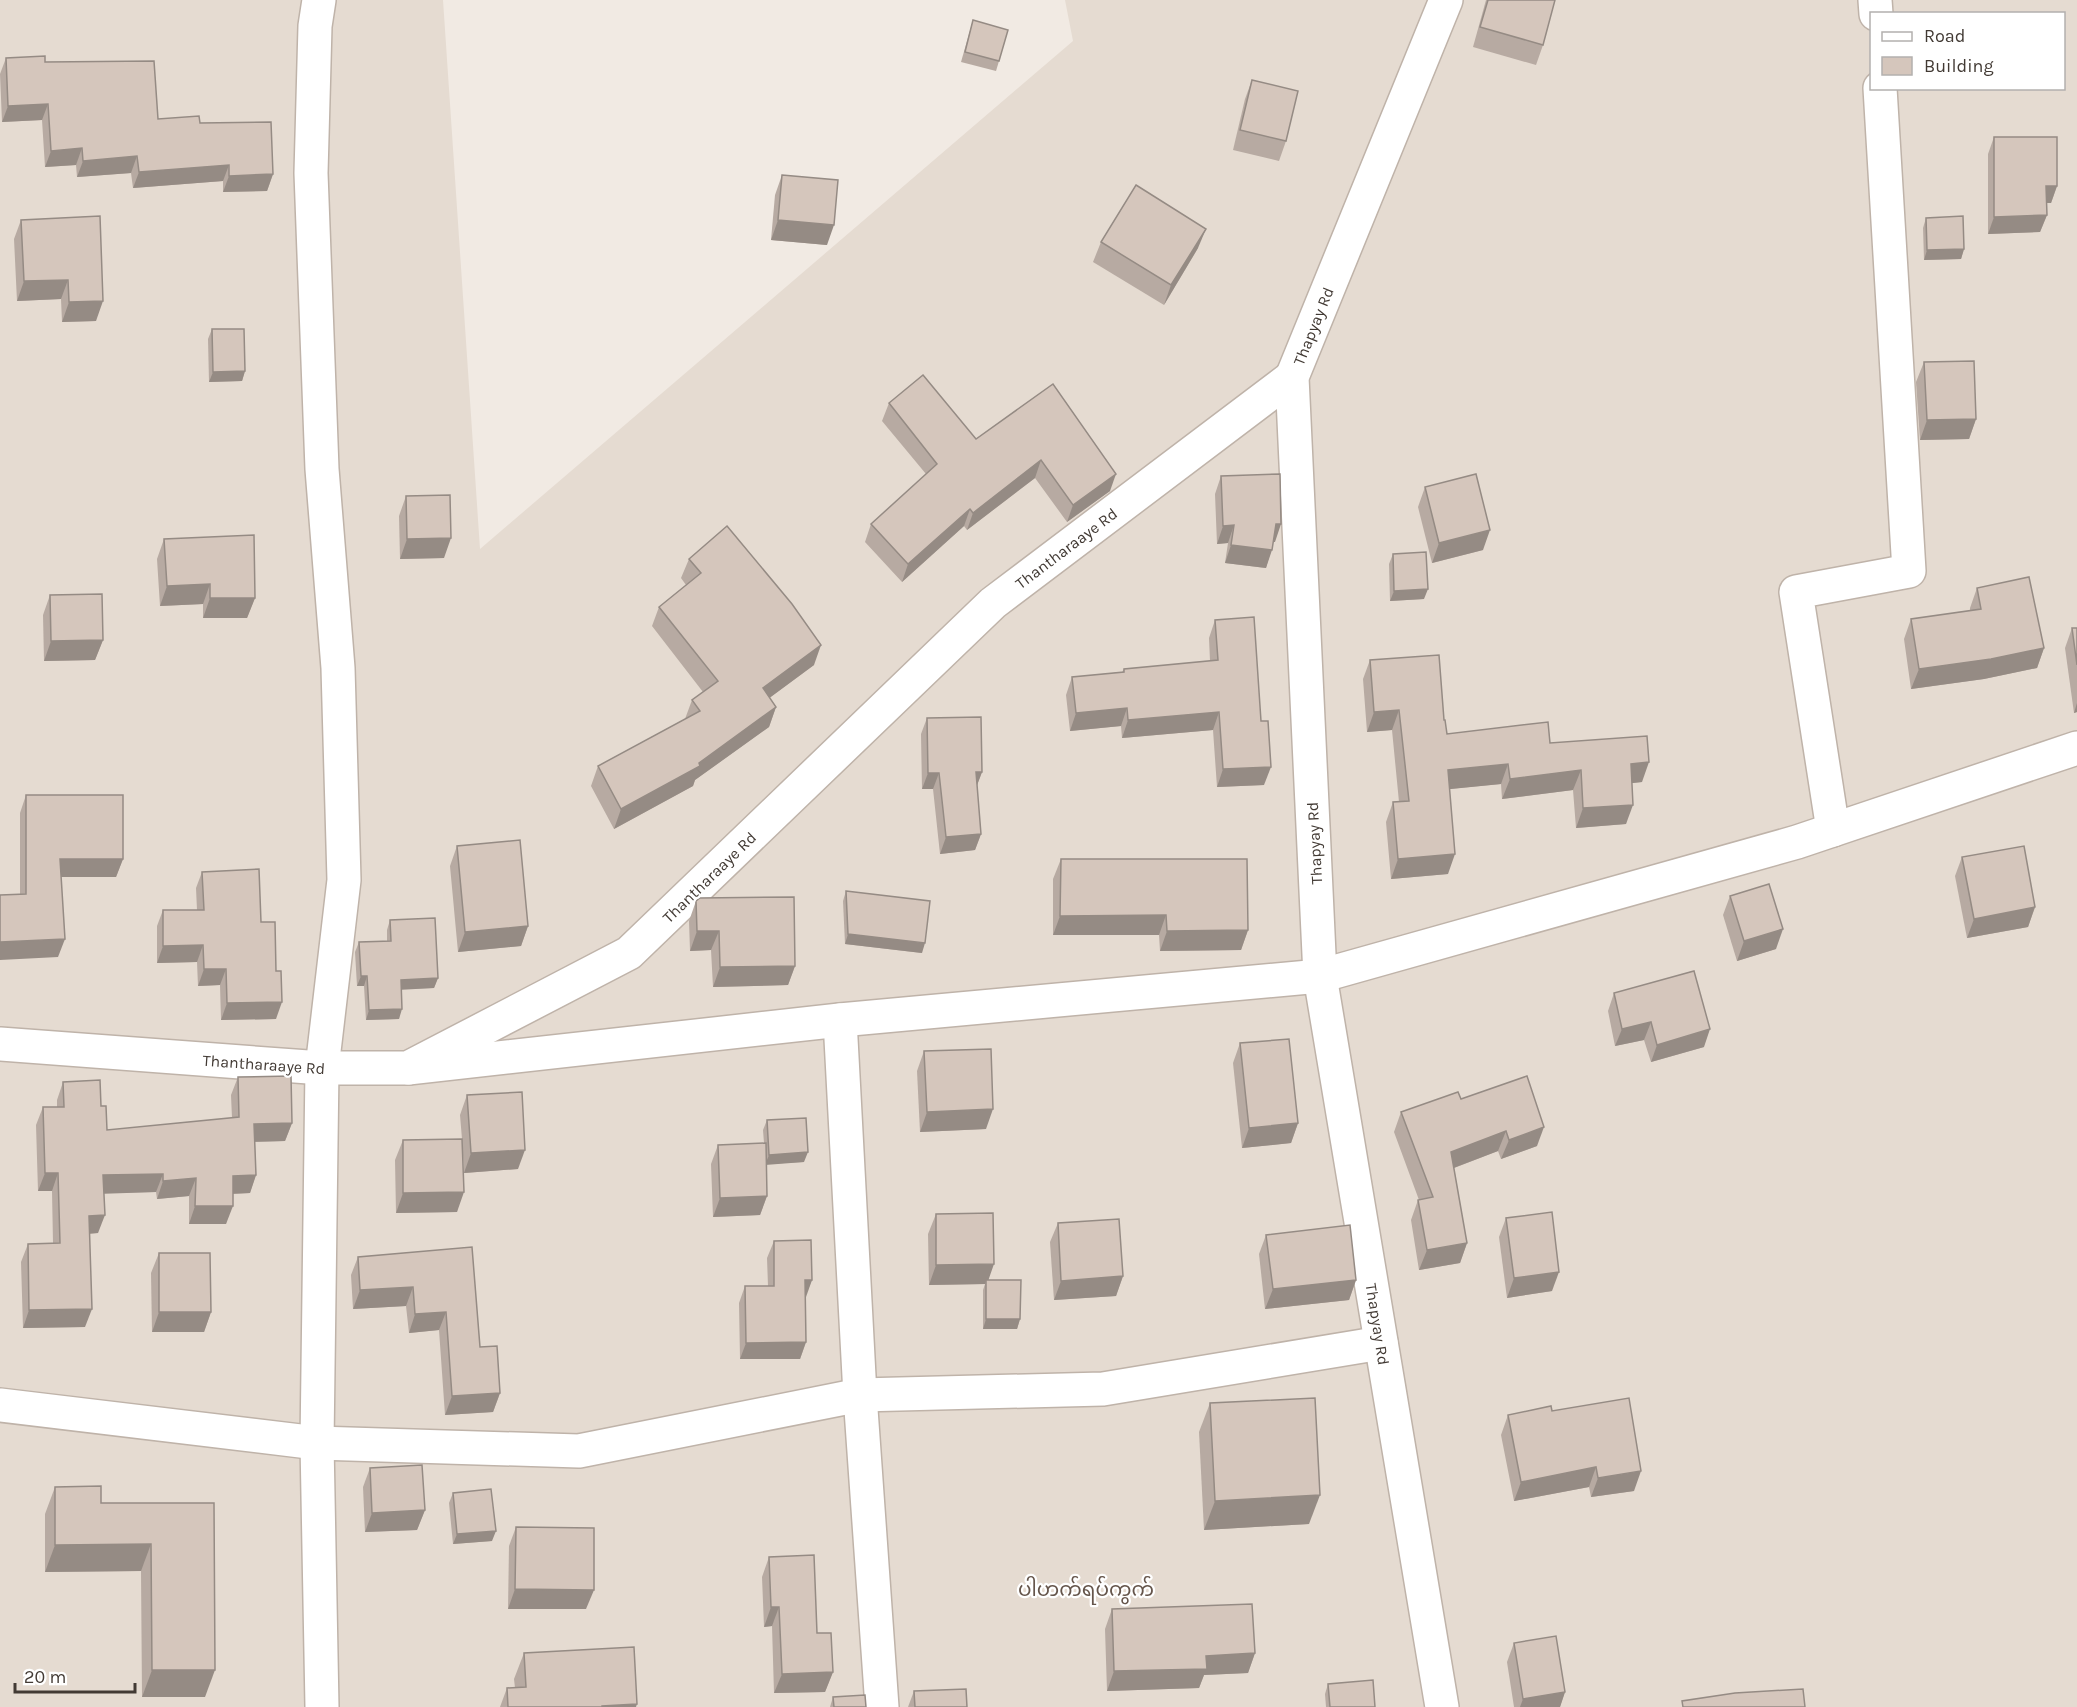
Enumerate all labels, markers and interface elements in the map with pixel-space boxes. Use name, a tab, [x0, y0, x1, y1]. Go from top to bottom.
legend	[1870, 12, 2065, 90]
text: Road	[1924, 25, 1965, 47]
text: Building	[1924, 55, 1994, 77]
street label: Thapyay Rd	[1289, 284, 1338, 368]
street label: Thantharaaye Rd	[1012, 504, 1121, 593]
street label: Thapyay Rd	[1303, 801, 1326, 885]
street label: Thantharaaye Rd	[659, 828, 760, 927]
street label: Thantharaaye Rd	[202, 1051, 326, 1078]
street label: Thapyay Rd	[1362, 1282, 1393, 1366]
district label: ပါဟက်ရပ်ကွက်	[1018, 1575, 1154, 1605]
scale bar	[15, 1656, 135, 1694]
text: 20 m	[24, 1666, 66, 1688]

